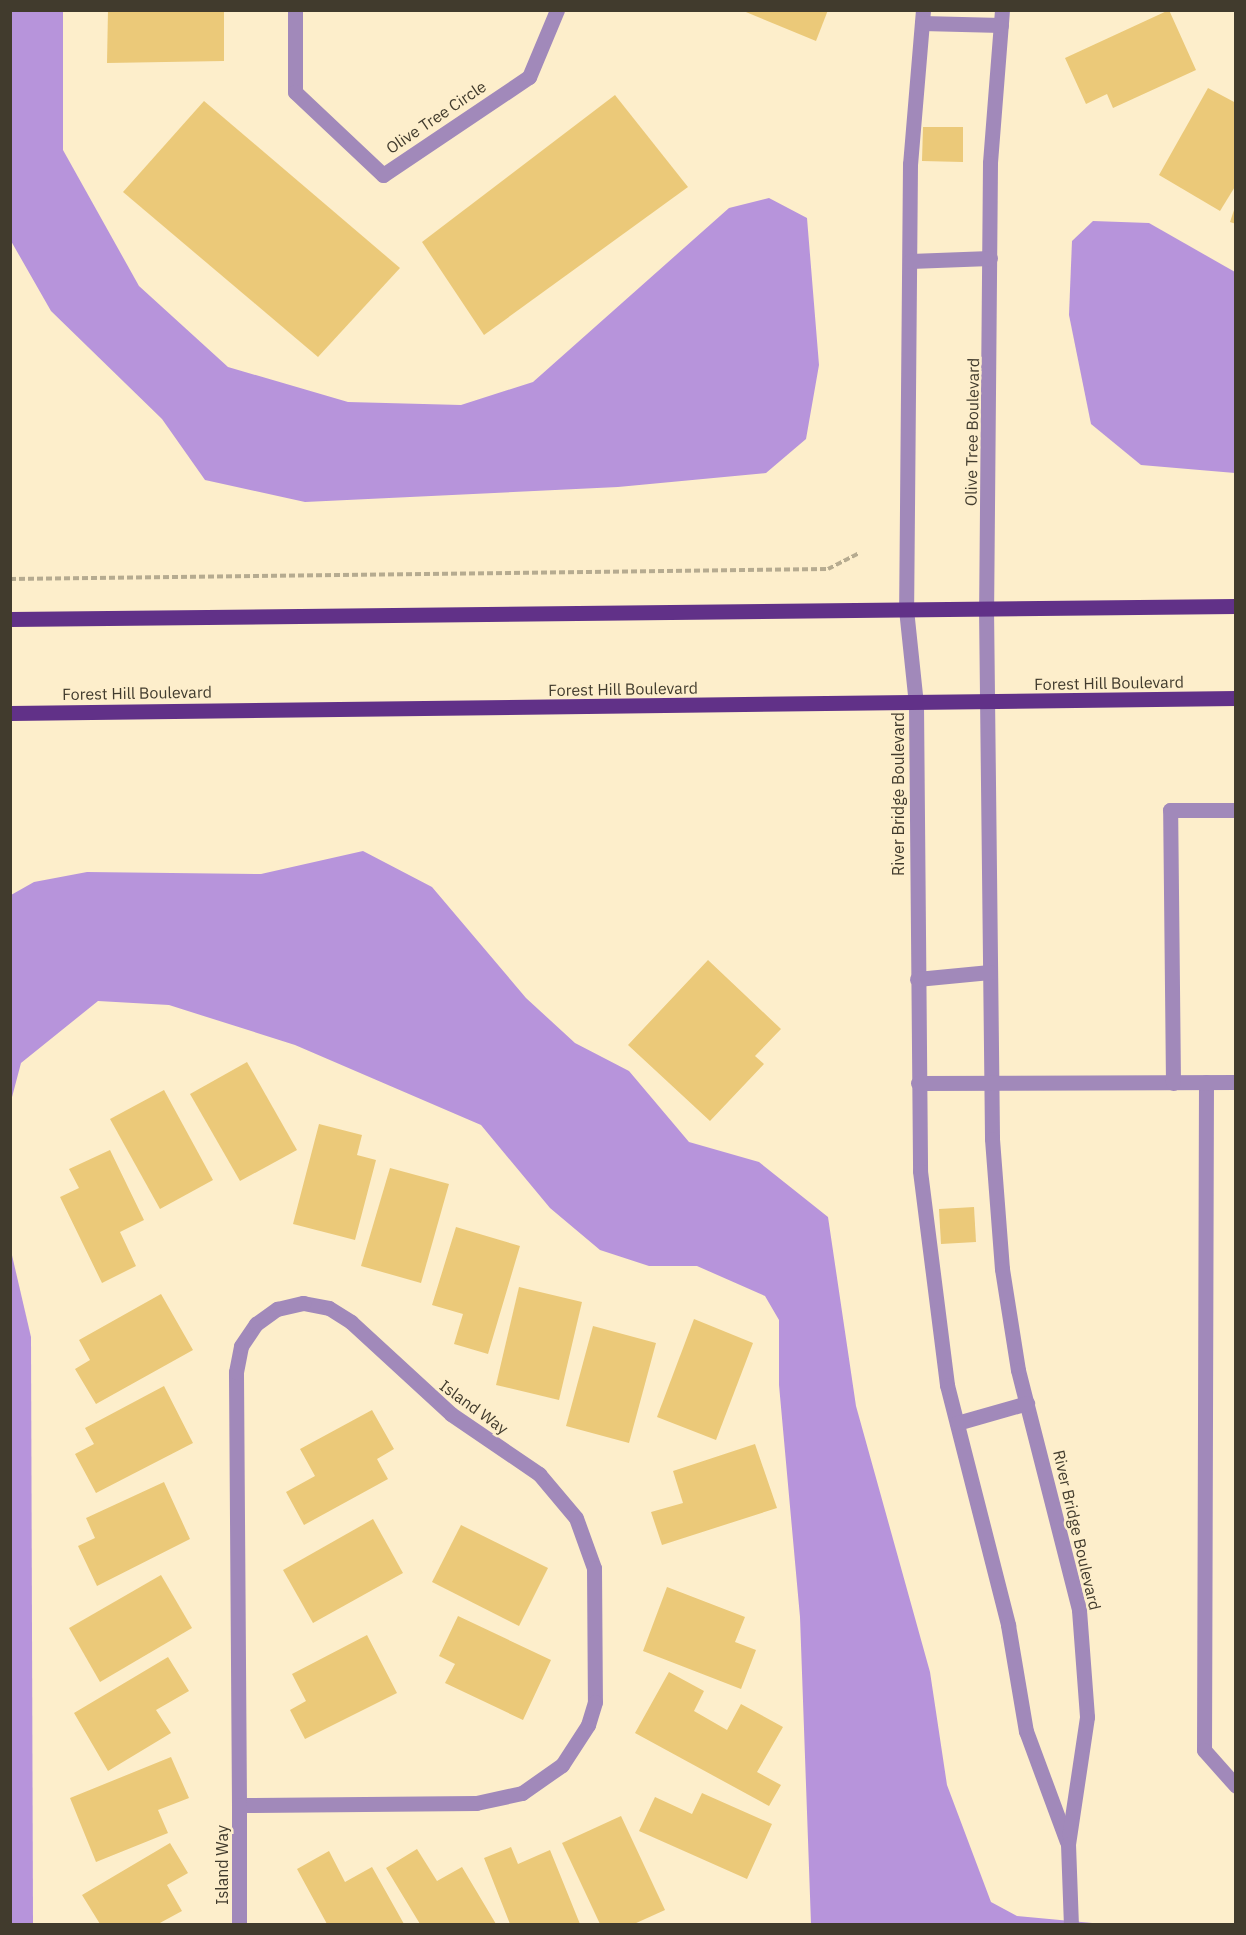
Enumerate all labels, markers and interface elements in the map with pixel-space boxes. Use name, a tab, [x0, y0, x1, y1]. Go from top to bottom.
street label: Olive Tree Circle	[382, 76, 490, 158]
street label: Olive Tree Boulevard	[961, 358, 983, 506]
street label: Forest Hill Boulevard	[1034, 672, 1184, 694]
street label: Forest Hill Boulevard	[548, 678, 698, 700]
street label: Forest Hill Boulevard	[62, 682, 212, 704]
street label: River Bridge Boulevard	[888, 712, 908, 876]
street label: Island Way	[436, 1376, 512, 1438]
street label: River Bridge Boulevard	[1049, 1448, 1105, 1612]
street label: Island Way	[212, 1825, 232, 1905]

